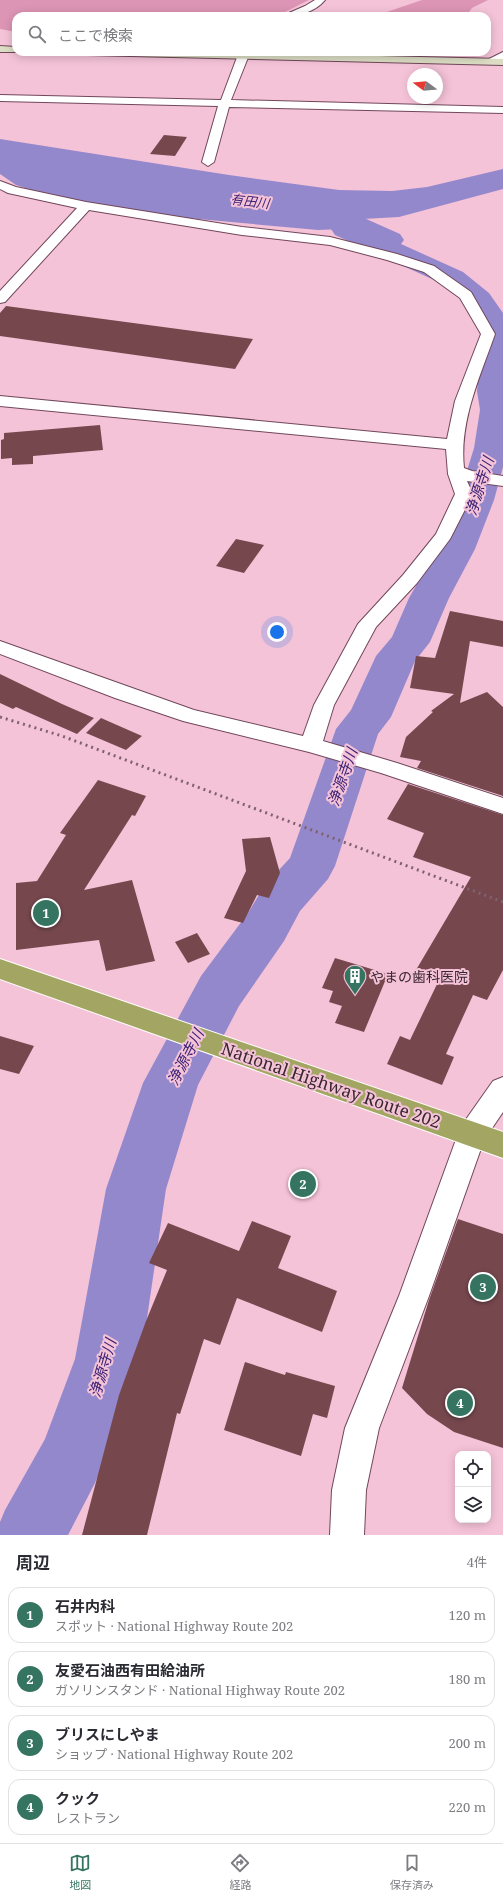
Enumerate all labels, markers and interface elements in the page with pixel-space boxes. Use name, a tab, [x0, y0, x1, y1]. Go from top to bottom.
search box	[12, 12, 491, 56]
icon: search	[26, 23, 48, 45]
text: ここで検索	[58, 25, 133, 45]
north arrow	[407, 68, 443, 104]
water label: 有田川	[230, 190, 272, 213]
water label: 浄源寺川	[460, 452, 498, 518]
your location	[267, 622, 287, 642]
water label: 浄源寺川	[323, 743, 362, 809]
pin: 1	[33, 898, 59, 928]
building icon: やまの歯科医院	[342, 963, 368, 996]
place label: やまの歯科医院	[370, 967, 468, 986]
water label: 浄源寺川	[162, 1024, 208, 1088]
street label: National Highway Route 202	[218, 1037, 444, 1133]
pin: 2	[290, 1169, 316, 1199]
pin: 3	[470, 1272, 496, 1302]
water label: 浄源寺川	[84, 1334, 120, 1400]
pin: 4	[447, 1388, 473, 1418]
map controls	[455, 1451, 491, 1523]
button: locate	[455, 1451, 491, 1487]
button: layers	[455, 1487, 491, 1523]
text: 周辺	[16, 1551, 50, 1574]
text: 4件	[467, 1553, 487, 1571]
text: 石井内科	[55, 1596, 115, 1616]
text: 1	[26, 1606, 34, 1624]
text: 120 m	[449, 1606, 486, 1624]
text: スポット · National Highway Route 202	[55, 1617, 293, 1635]
text: 友愛石油西有田給油所	[55, 1660, 205, 1680]
text: 2	[26, 1670, 34, 1688]
text: 180 m	[449, 1670, 486, 1688]
text: ガソリンスタンド · National Highway Route 202	[55, 1681, 345, 1699]
text: ブリスにしやま	[55, 1724, 160, 1744]
text: 3	[26, 1734, 34, 1752]
text: 200 m	[449, 1734, 486, 1752]
text: ショップ · National Highway Route 202	[55, 1745, 293, 1763]
text: クック	[55, 1788, 100, 1808]
text: 4	[26, 1798, 34, 1816]
text: 220 m	[449, 1798, 486, 1816]
text: レストラン	[55, 1809, 120, 1827]
tab: 地図	[69, 1852, 91, 1892]
tab: 経路	[229, 1852, 251, 1892]
tab: 保存済み	[390, 1852, 434, 1892]

